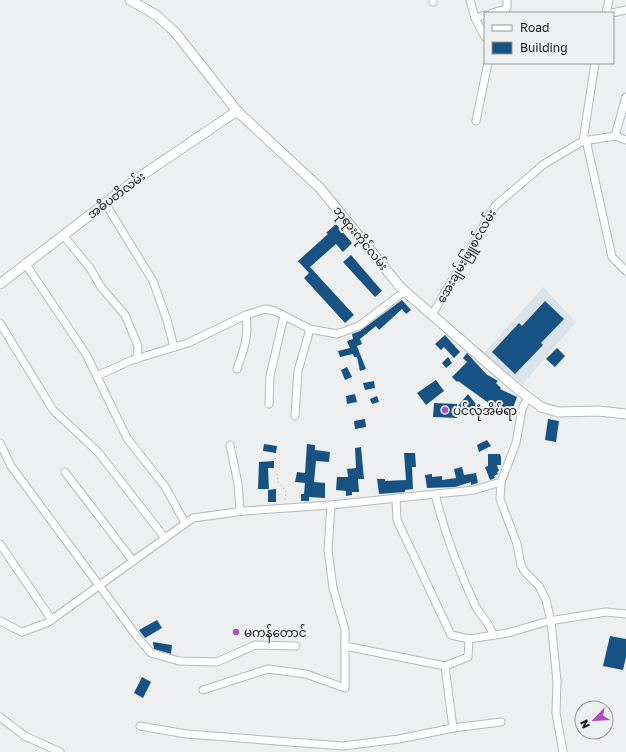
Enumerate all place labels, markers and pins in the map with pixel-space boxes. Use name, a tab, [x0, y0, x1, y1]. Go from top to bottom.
place label: ပင်လုံအိမ်ရာ	[453, 402, 517, 421]
marker: ပင်လုံအိမ်ရာ	[440, 405, 450, 415]
place label: မကန်တောင်	[244, 624, 307, 643]
marker: မကန်တောင်	[231, 627, 241, 637]

